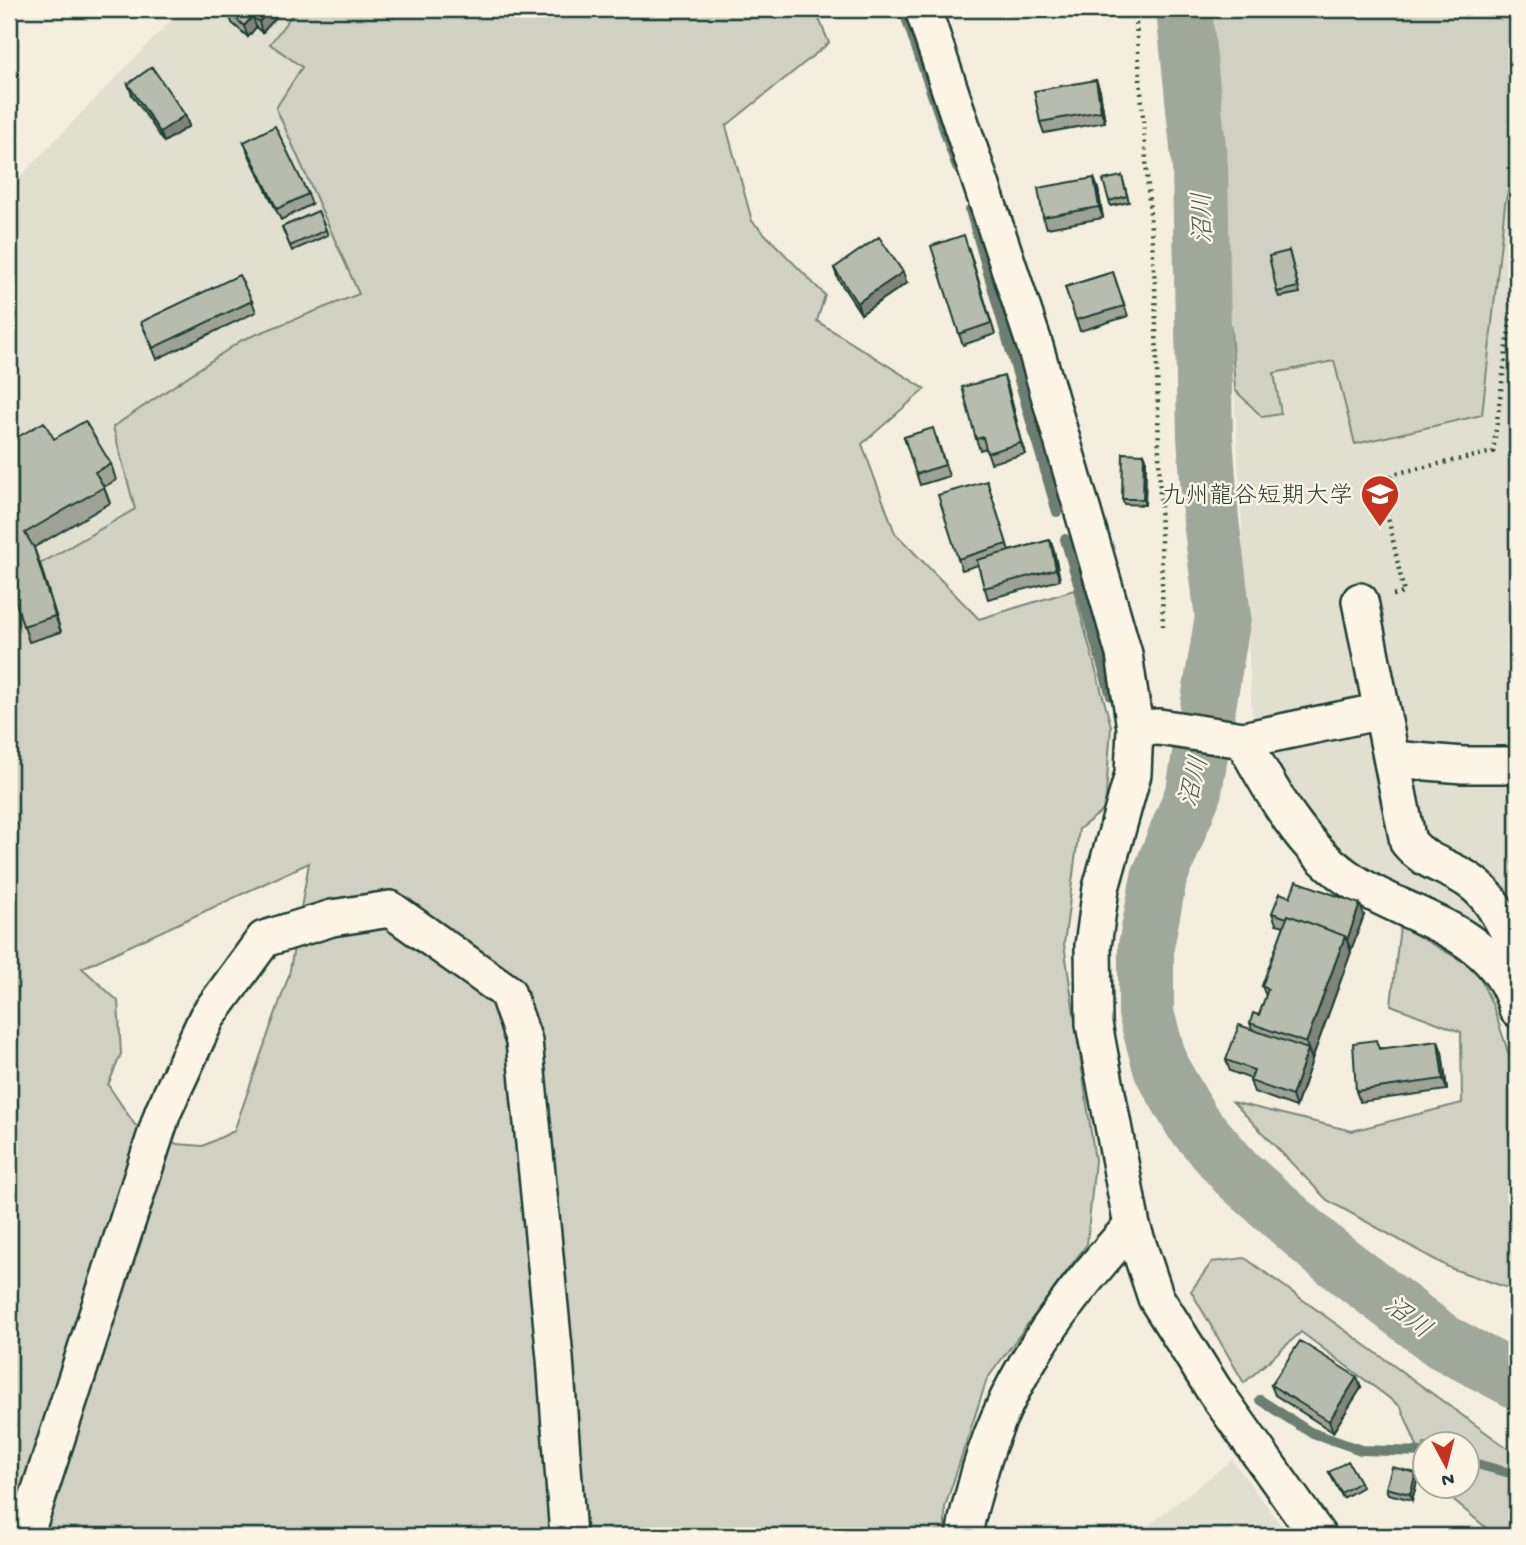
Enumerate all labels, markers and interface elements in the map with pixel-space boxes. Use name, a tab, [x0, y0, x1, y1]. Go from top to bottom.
water label: 沼川	[1190, 192, 1221, 244]
school or university icon: 九州龍谷短期大学	[1359, 473, 1401, 528]
place label: 九州龍谷短期大学	[1161, 482, 1353, 512]
water label: 沼川	[1175, 753, 1218, 811]
water label: 沼川	[1376, 1292, 1436, 1348]
north arrow	[1410, 1430, 1480, 1500]
text: N	[1440, 1466, 1455, 1491]

